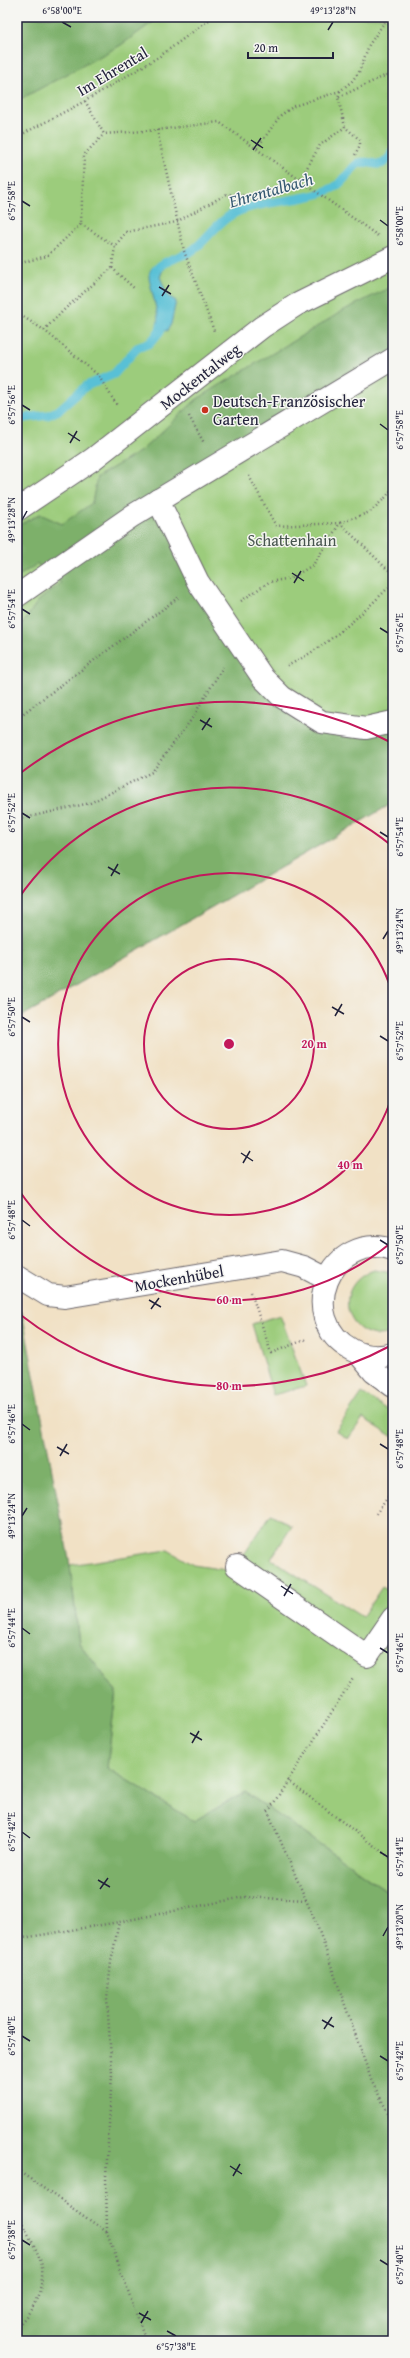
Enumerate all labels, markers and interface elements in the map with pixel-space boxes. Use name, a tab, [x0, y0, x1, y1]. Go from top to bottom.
text: 6°58'00"E	[42, 3, 82, 18]
text: 49°13'28"N	[310, 3, 356, 18]
scale bar	[248, 34, 333, 60]
text: 20 m	[254, 39, 278, 56]
street label: Im Ehrental	[72, 40, 153, 102]
water label: Ehrentalbach	[225, 165, 316, 214]
text: 6°57'58"E	[4, 181, 19, 221]
text: 6°58'00"E	[392, 206, 407, 246]
street label: Mockentalweg	[155, 337, 245, 415]
text: 6°57'56"E	[4, 385, 19, 425]
place label: Deutsch-Französischer Garten	[213, 389, 366, 431]
marker: Deutsch-Französischer Garten	[200, 405, 210, 415]
text: 6°57'58"E	[392, 410, 407, 450]
text: 49°13'28"N	[4, 497, 19, 543]
park label: Schattenhain	[247, 528, 337, 552]
text: 6°57'54"E	[4, 589, 19, 629]
text: 6°57'56"E	[392, 613, 407, 653]
text: 6°57'52"E	[4, 793, 19, 833]
text: 6°57'54"E	[392, 817, 407, 857]
text: 49°13'24"N	[392, 908, 407, 954]
text: 6°57'50"E	[4, 997, 19, 1037]
text: 6°57'52"E	[392, 1021, 407, 1061]
text: 20 m	[301, 1035, 327, 1052]
centre of rings	[222, 1037, 236, 1051]
text: 40 m	[337, 1156, 363, 1173]
text: 6°57'48"E	[4, 1200, 19, 1240]
text: 6°57'50"E	[392, 1225, 407, 1265]
street label: Mockenhübel	[132, 1258, 226, 1298]
text: 60 m	[216, 1291, 242, 1308]
text: 80 m	[216, 1377, 242, 1394]
text: 6°57'46"E	[4, 1404, 19, 1444]
text: 6°57'48"E	[392, 1429, 407, 1469]
text: 49°13'24"N	[4, 1493, 19, 1539]
text: 6°57'44"E	[4, 1608, 19, 1648]
text: 6°57'46"E	[392, 1633, 407, 1673]
text: 6°57'42"E	[4, 1812, 19, 1852]
text: 6°57'44"E	[392, 1837, 407, 1877]
text: 49°13'20"N	[392, 1904, 407, 1950]
text: 6°57'40"E	[4, 2016, 19, 2056]
text: 6°57'42"E	[392, 2041, 407, 2081]
text: 6°57'38"E	[4, 2220, 19, 2260]
text: 6°57'40"E	[392, 2245, 407, 2285]
text: 6°57'38"E	[156, 2339, 196, 2354]

